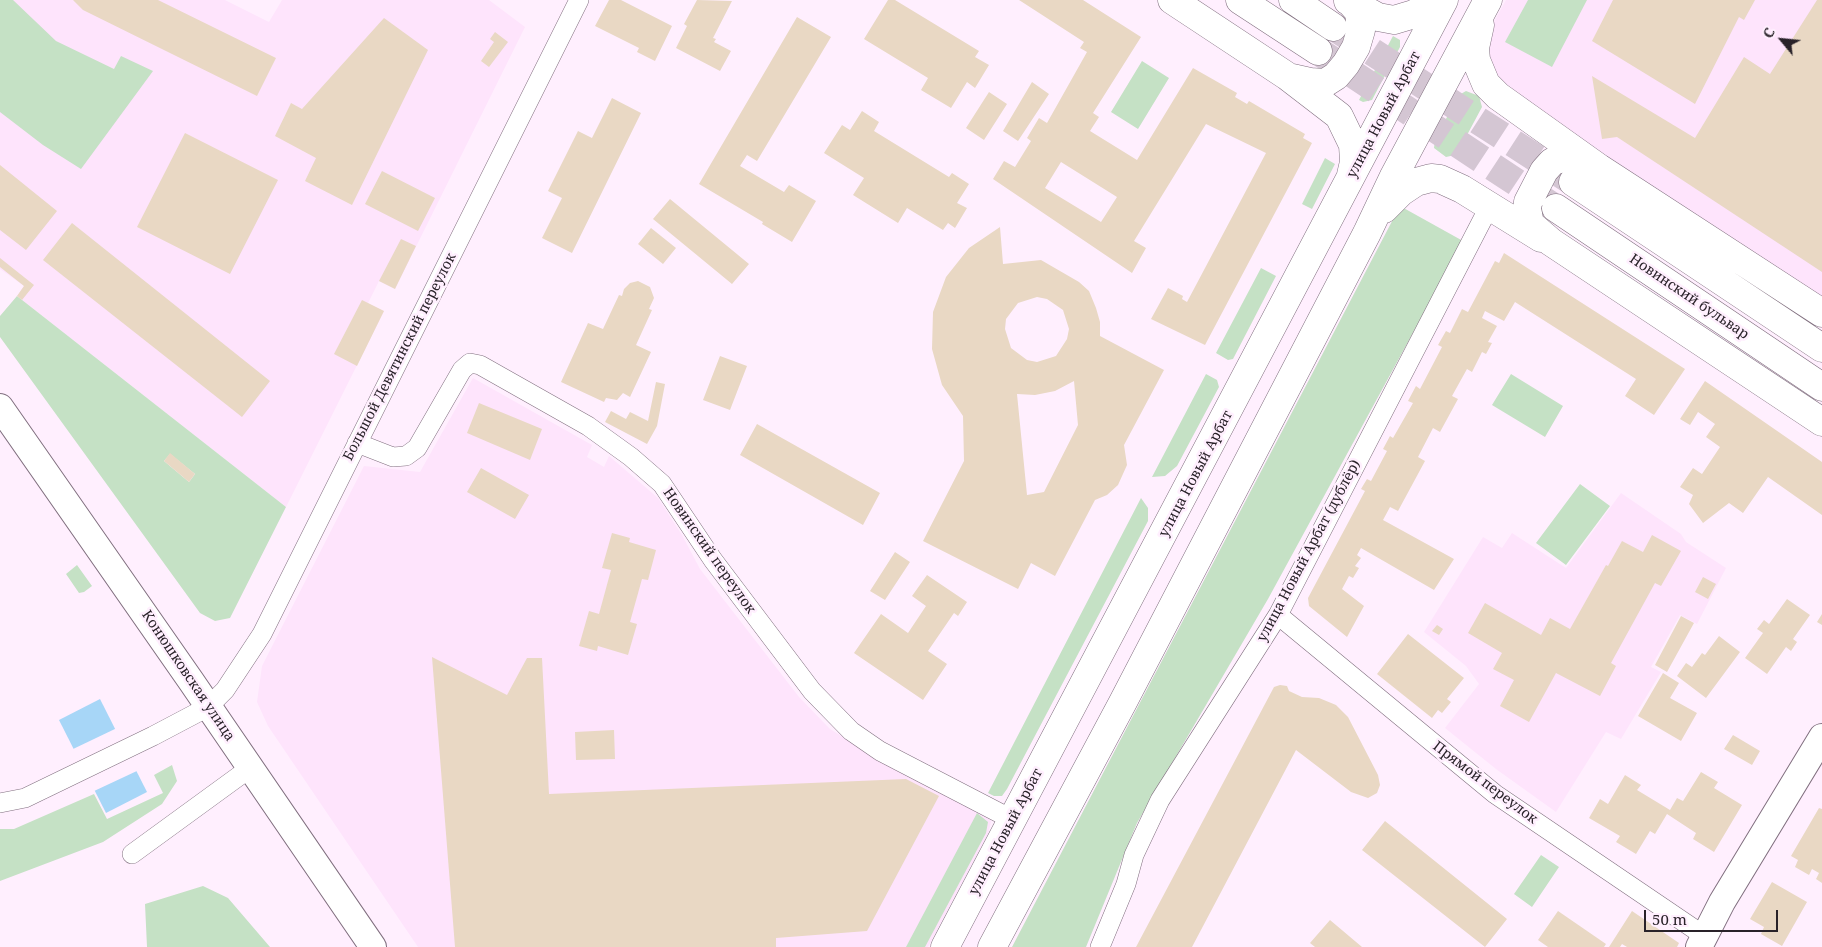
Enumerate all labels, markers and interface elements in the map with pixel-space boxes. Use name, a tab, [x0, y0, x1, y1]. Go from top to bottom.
north arrow	[1757, 15, 1807, 65]
text: С	[1758, 24, 1779, 41]
street label: улица Новый Арбат	[1344, 49, 1424, 181]
street label: Большой Девятинский переулок	[340, 250, 460, 464]
street label: Новинский бульвар	[1626, 251, 1752, 343]
street label: улица Новый Арбат	[1156, 408, 1236, 540]
street label: улица Новый Арбат (дублёр)	[1254, 457, 1364, 645]
street label: Новинский переулок	[659, 485, 759, 617]
street label: Конюшковская улица	[138, 607, 238, 745]
street label: Прямой переулок	[1429, 738, 1541, 828]
street label: улица Новый Арбат	[966, 766, 1046, 898]
scale bar	[1647, 900, 1781, 932]
text: 50 m	[1652, 909, 1687, 929]

